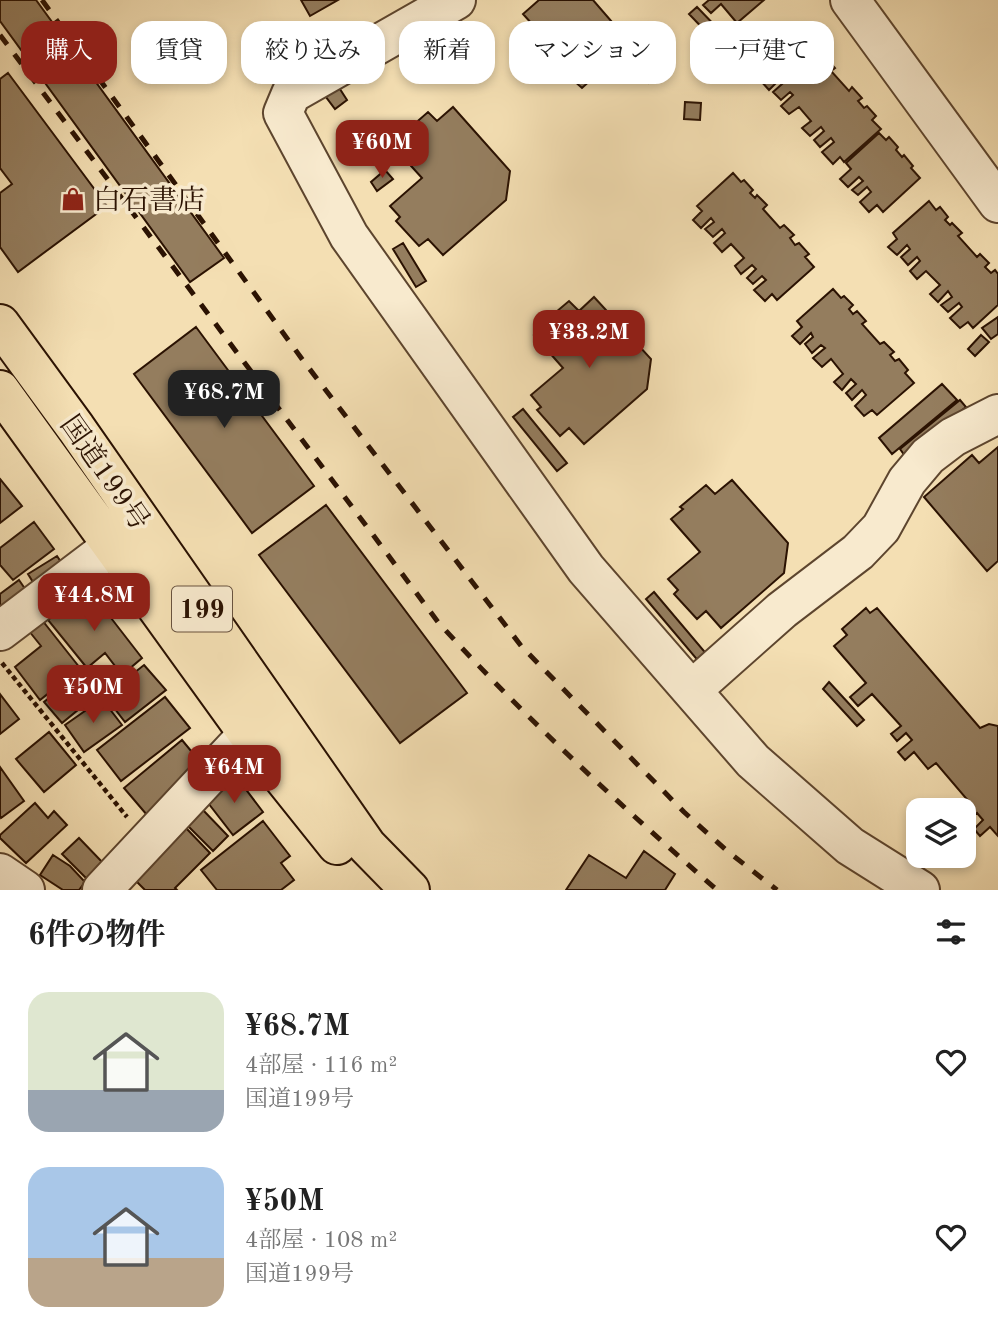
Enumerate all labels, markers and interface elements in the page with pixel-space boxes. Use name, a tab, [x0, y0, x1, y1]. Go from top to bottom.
chip: 購入	[21, 21, 117, 84]
chip: 賃貸	[131, 21, 227, 84]
chip: 絞り込み	[241, 21, 385, 84]
chip: 新着	[399, 21, 495, 84]
chip: マンション	[509, 21, 676, 84]
chip: 一戸建て	[690, 21, 834, 84]
pin: ¥60M	[341, 120, 423, 180]
text: ¥60M	[352, 131, 412, 154]
shop icon: 白石書店	[59, 185, 87, 213]
place label: 白石書店	[93, 185, 205, 216]
pin: ¥33.2M	[532, 310, 646, 370]
text: ¥33.2M	[549, 321, 629, 344]
pin: ¥68.7M	[167, 370, 281, 430]
text: ¥68.7M	[184, 381, 264, 404]
street label: 国道199号	[54, 410, 156, 536]
pin: ¥44.8M	[37, 574, 151, 633]
text: ¥44.8M	[54, 584, 134, 607]
road number: 199	[172, 586, 232, 632]
pin: ¥50M	[52, 666, 134, 725]
text: ¥50M	[63, 676, 123, 699]
pin: ¥64M	[193, 746, 275, 805]
text: ¥64M	[204, 756, 264, 779]
map controls	[906, 798, 976, 868]
button: layers	[906, 798, 976, 868]
icon: filters	[932, 913, 970, 951]
text: 6件の物件	[28, 921, 165, 951]
text: ¥68.7M	[245, 1012, 350, 1042]
icon: home	[84, 1020, 168, 1104]
icon: heart	[932, 1043, 970, 1081]
text: 4部屋 · 116 m²	[245, 1054, 397, 1077]
text: 国道199号	[245, 1088, 354, 1111]
text: ¥50M	[245, 1187, 324, 1217]
icon: home	[84, 1195, 168, 1279]
icon: heart	[932, 1218, 970, 1256]
text: 4部屋 · 108 m²	[245, 1229, 397, 1252]
text: 国道199号	[245, 1263, 354, 1286]

